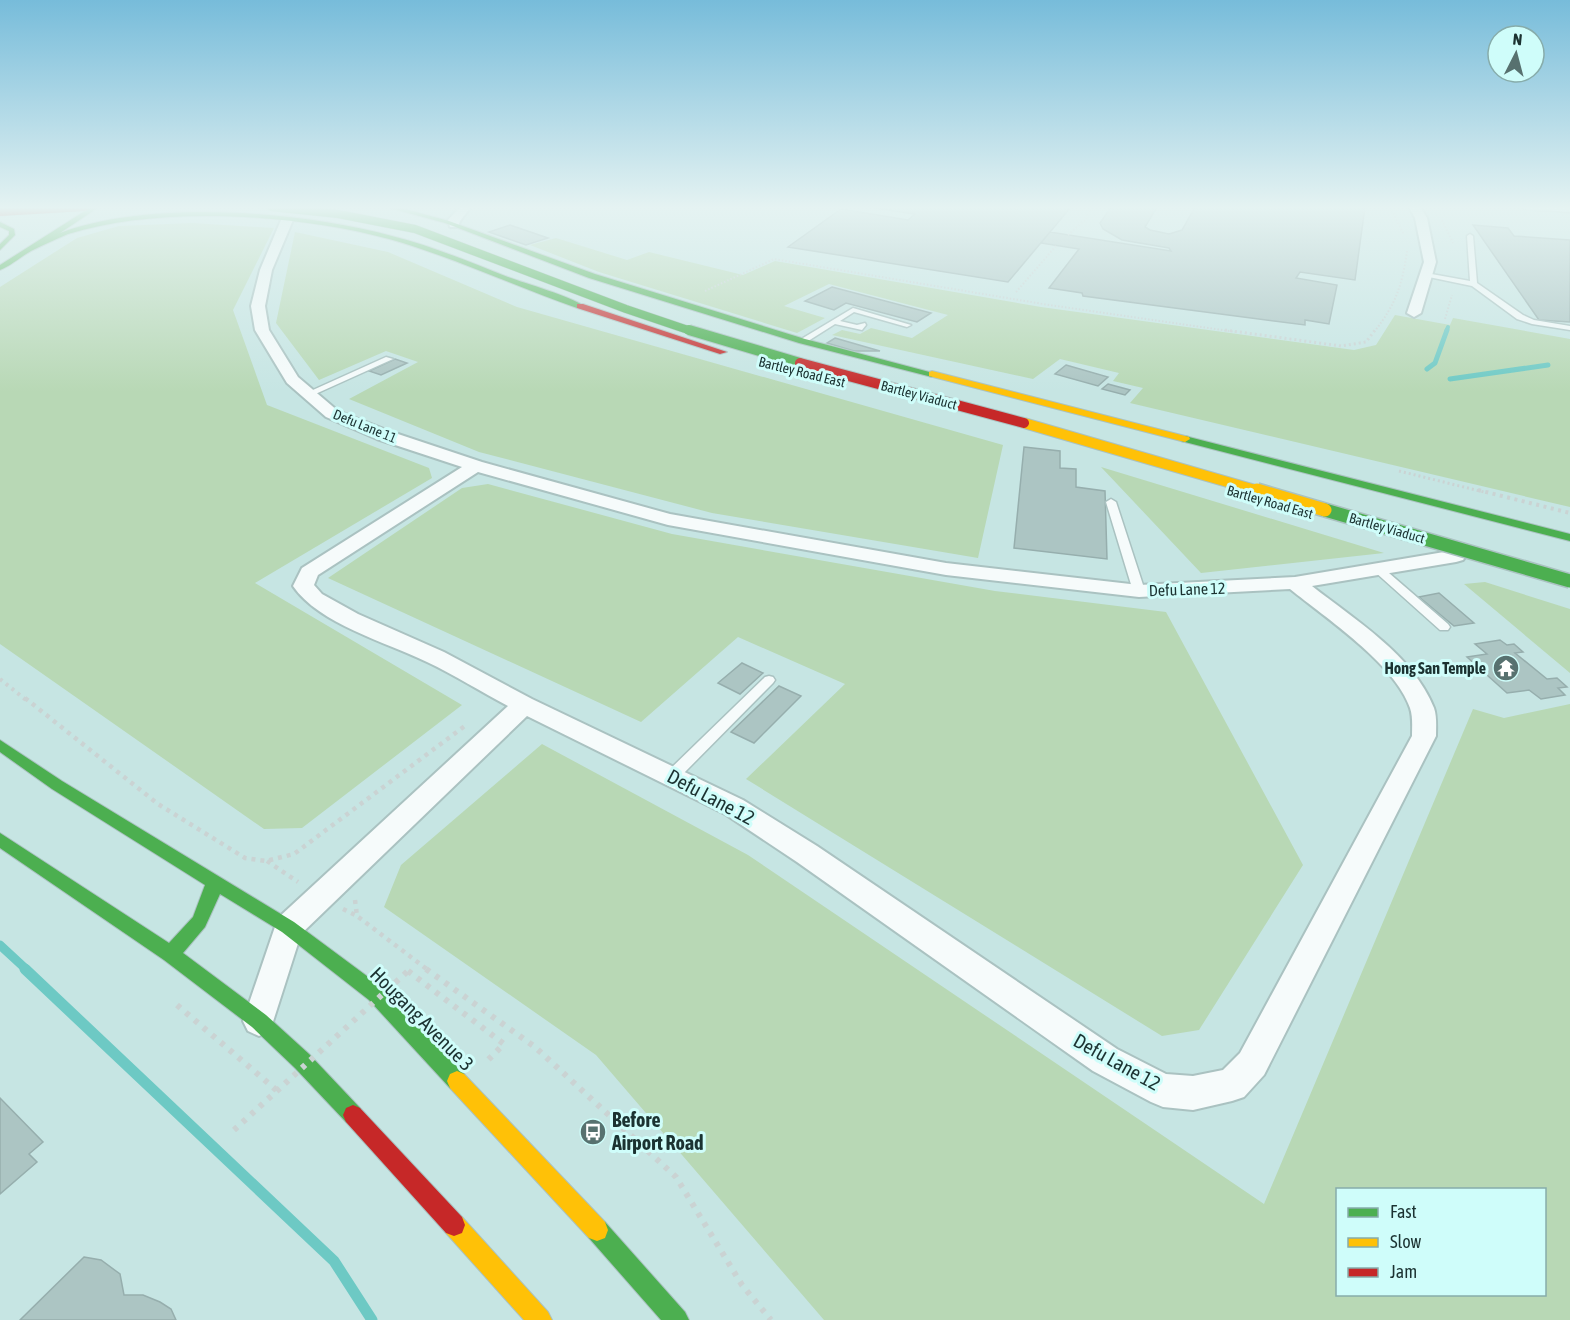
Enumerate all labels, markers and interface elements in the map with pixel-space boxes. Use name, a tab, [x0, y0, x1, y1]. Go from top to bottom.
north arrow	[1486, 24, 1546, 84]
text: N	[1512, 30, 1523, 49]
street label: Bartley Road East	[757, 354, 847, 390]
street label: Bartley Viaduct	[879, 377, 959, 413]
street label: Defu Lane 11	[331, 406, 399, 446]
street label: Bartley Road East	[1225, 482, 1315, 522]
street label: Bartley Viaduct	[1347, 510, 1427, 546]
street label: Defu Lane 12	[1148, 579, 1226, 599]
temple icon: Hong San Temple	[1491, 653, 1521, 683]
place label: Hong San Temple	[1384, 659, 1486, 677]
street label: Defu Lane 12	[664, 764, 759, 829]
street label: Hougang Avenue 3	[366, 962, 479, 1075]
street label: Defu Lane 12	[1070, 1028, 1165, 1095]
place label: Before Airport Road	[611, 1108, 704, 1154]
bus stop icon: Before Airport Road	[578, 1117, 608, 1147]
legend	[1336, 1188, 1546, 1296]
text: Fast	[1390, 1201, 1417, 1222]
text: Slow	[1390, 1231, 1421, 1252]
text: Jam	[1390, 1261, 1417, 1282]

